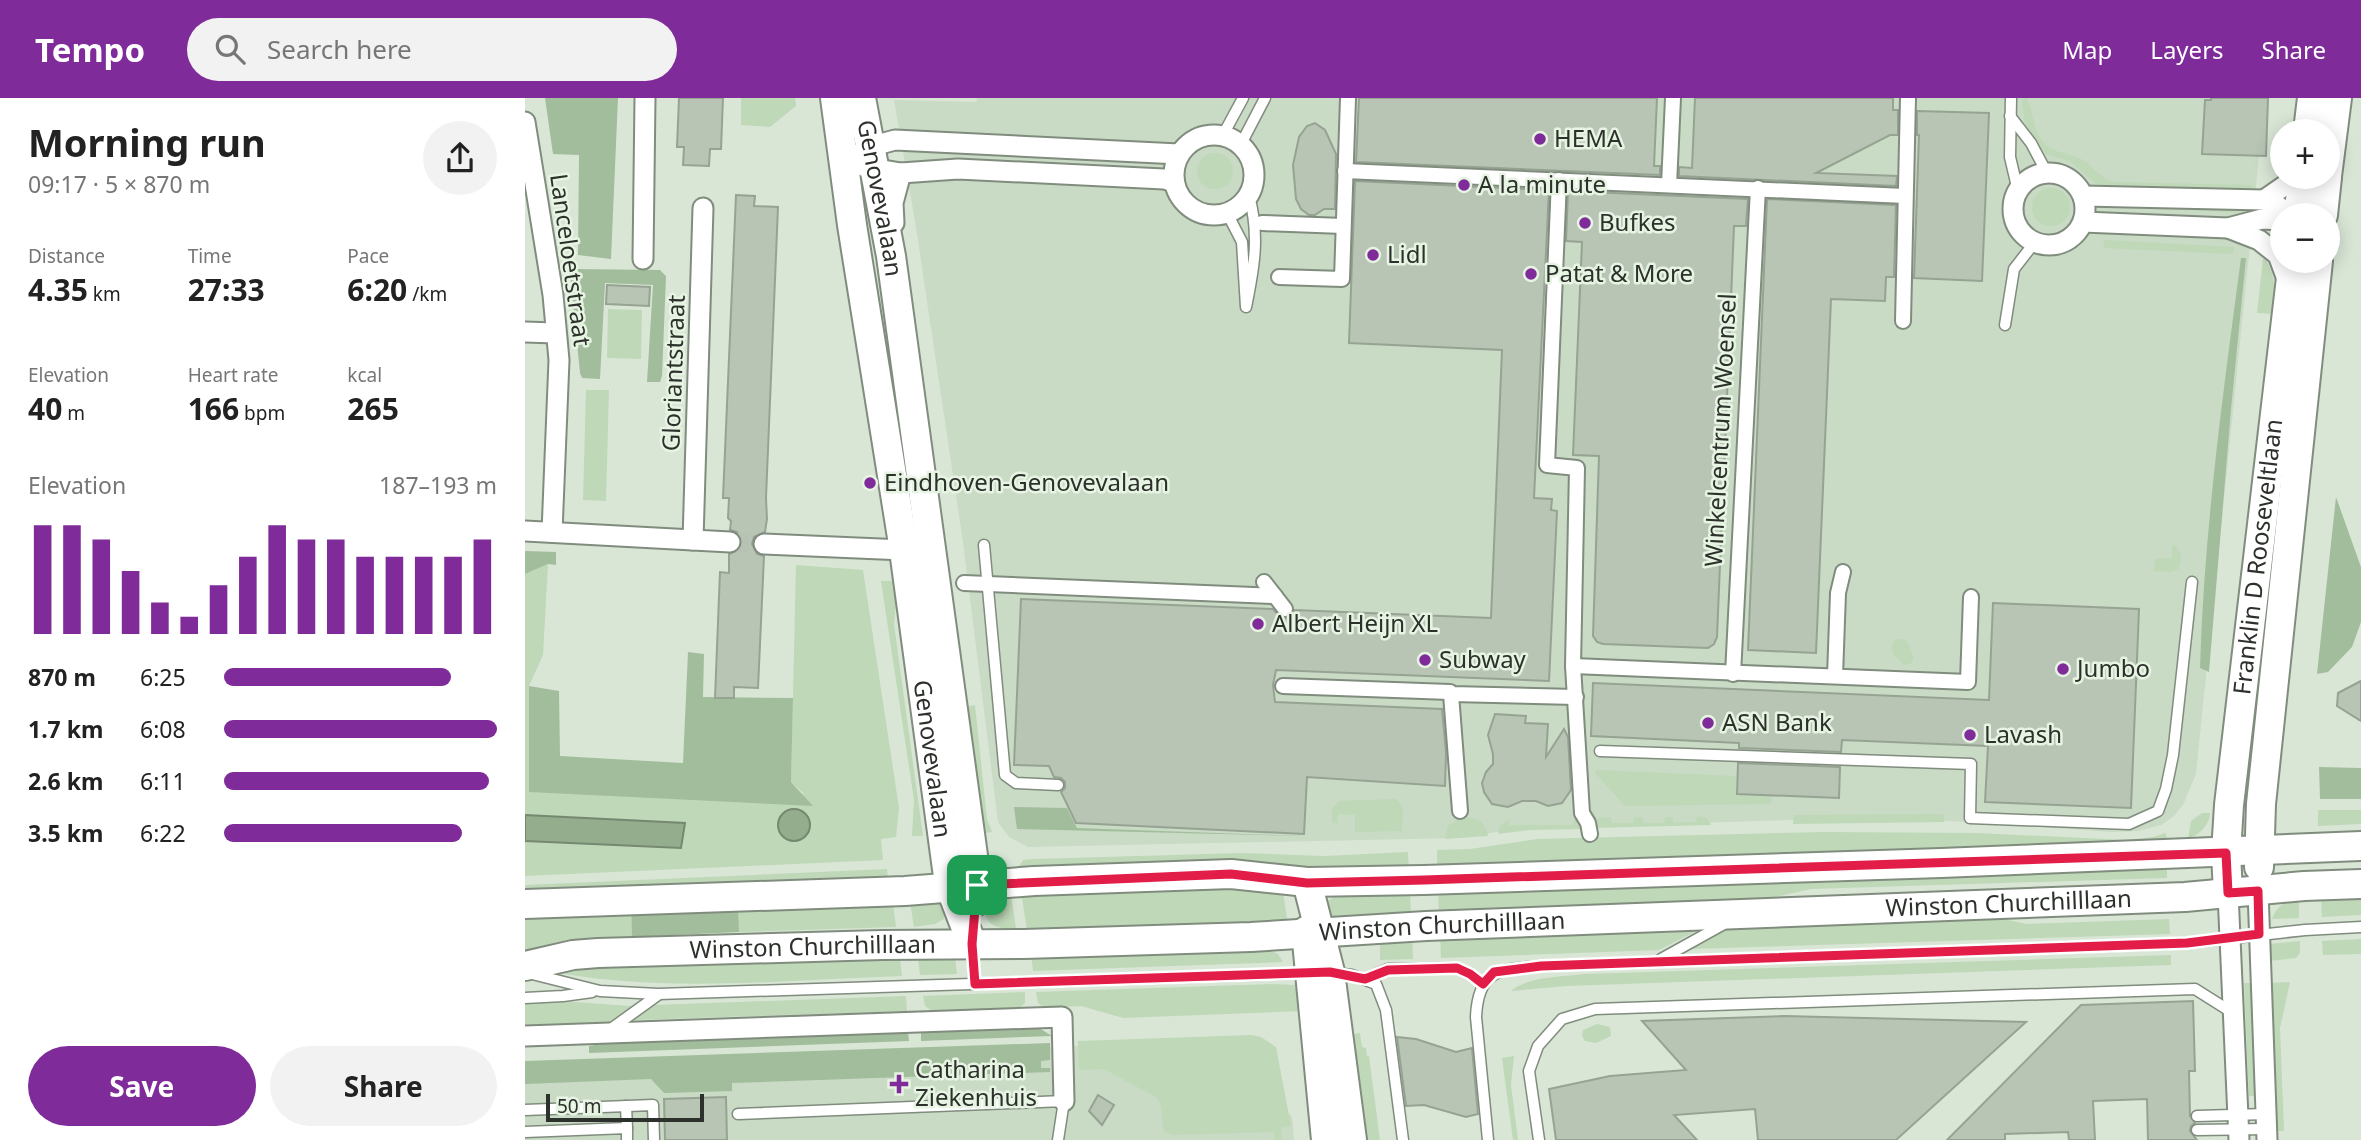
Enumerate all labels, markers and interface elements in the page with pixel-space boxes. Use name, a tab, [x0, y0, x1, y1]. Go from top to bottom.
search box	[187, 18, 677, 81]
text: Tempo	[35, 27, 145, 72]
icon: search	[211, 30, 249, 68]
text: Search here	[267, 31, 412, 67]
text: Map	[2062, 33, 2112, 66]
text: Layers	[2150, 33, 2224, 66]
text: Share	[2262, 33, 2326, 66]
text: Morning run	[28, 116, 266, 168]
street label: Genovevalaan	[850, 117, 912, 278]
map controls	[2270, 119, 2340, 273]
button: +	[2270, 119, 2340, 189]
button: share	[423, 121, 497, 195]
place label: HEMA	[1554, 121, 1623, 154]
marker: HEMA	[1532, 131, 1548, 147]
place label: A la minute	[1478, 167, 1606, 200]
text: 09:17 · 5 × 870 m	[28, 168, 210, 200]
street label: Lanceloetstraat	[543, 171, 600, 349]
marker: A la minute	[1456, 177, 1472, 193]
button: −	[2270, 203, 2340, 273]
place label: Bufkes	[1599, 205, 1676, 238]
marker: Bufkes	[1577, 215, 1593, 231]
place label: Lidl	[1387, 237, 1427, 270]
text: Distance	[28, 243, 105, 269]
text: Time	[188, 243, 232, 269]
text: Pace	[347, 243, 389, 269]
marker: Lidl	[1365, 247, 1381, 263]
place label: Patat & More	[1545, 256, 1693, 289]
marker: Patat & More	[1523, 266, 1539, 282]
text: 4.35	[28, 269, 88, 310]
text: 27:33	[188, 269, 265, 310]
text: 6:20	[347, 269, 407, 310]
text: km	[88, 281, 121, 307]
text: /km	[407, 281, 447, 307]
street label: Winkelcentrum Woensel	[1696, 292, 1743, 568]
street label: Gloriantstraat	[653, 294, 692, 452]
text: Elevation	[28, 362, 109, 388]
text: Heart rate	[188, 362, 278, 388]
text: kcal	[347, 362, 382, 388]
text: 40	[28, 388, 62, 429]
text: 166	[188, 388, 239, 429]
text: 265	[347, 388, 399, 429]
text: m	[62, 400, 85, 426]
text: bpm	[239, 400, 285, 426]
street label: Franklin D Rooseveltlaan	[2224, 417, 2289, 696]
place label: Eindhoven-Genovevalaan	[884, 465, 1169, 498]
text: Elevation	[28, 469, 126, 501]
text: 187–193 m	[379, 469, 497, 501]
marker: Eindhoven-Genovevalaan	[862, 475, 878, 491]
place label: Albert Heijn XL	[1272, 606, 1438, 639]
marker: Albert Heijn XL	[1250, 616, 1266, 632]
place label: Subway	[1439, 642, 1527, 675]
place label: Jumbo	[2075, 651, 2150, 684]
marker: Subway	[1417, 652, 1433, 668]
text: 870 m	[28, 661, 96, 693]
text: 6:25	[140, 661, 186, 693]
marker: Jumbo	[2055, 661, 2071, 677]
street label: Genovevalaan	[907, 678, 961, 840]
place label: ASN Bank	[1722, 705, 1832, 738]
text: 1.7 km	[28, 713, 103, 745]
text: 6:08	[140, 713, 186, 745]
marker: ASN Bank	[1700, 715, 1716, 731]
place label: Lavash	[1984, 717, 2062, 750]
marker: Lavash	[1962, 727, 1978, 743]
text: 2.6 km	[28, 765, 103, 797]
text: 6:11	[140, 765, 186, 797]
text: 3.5 km	[28, 817, 103, 849]
text: 6:22	[140, 817, 186, 849]
pin	[947, 855, 1007, 915]
icon: arrive	[958, 866, 996, 904]
street label: Winston Churchilllaan	[1885, 881, 2132, 923]
street label: Winston Churchilllaan	[1318, 903, 1566, 948]
street label: Winston Churchilllaan	[689, 927, 936, 965]
button: Save	[28, 1046, 256, 1126]
button: Share	[270, 1046, 497, 1126]
place label: Catharina Ziekenhuis	[915, 1052, 1037, 1113]
marker: Catharina Ziekenhuis	[889, 1074, 909, 1094]
scale bar	[546, 1091, 703, 1123]
text: 50 m	[557, 1093, 601, 1119]

